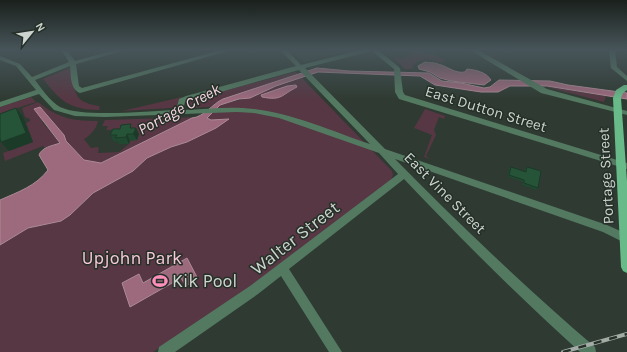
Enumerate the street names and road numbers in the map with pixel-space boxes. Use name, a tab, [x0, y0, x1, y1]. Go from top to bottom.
street label: East Dutton Street	[423, 82, 549, 136]
street label: Portage Street	[594, 127, 618, 225]
street label: East Vine Street	[400, 148, 490, 238]
street label: Walter Street	[246, 196, 344, 280]

